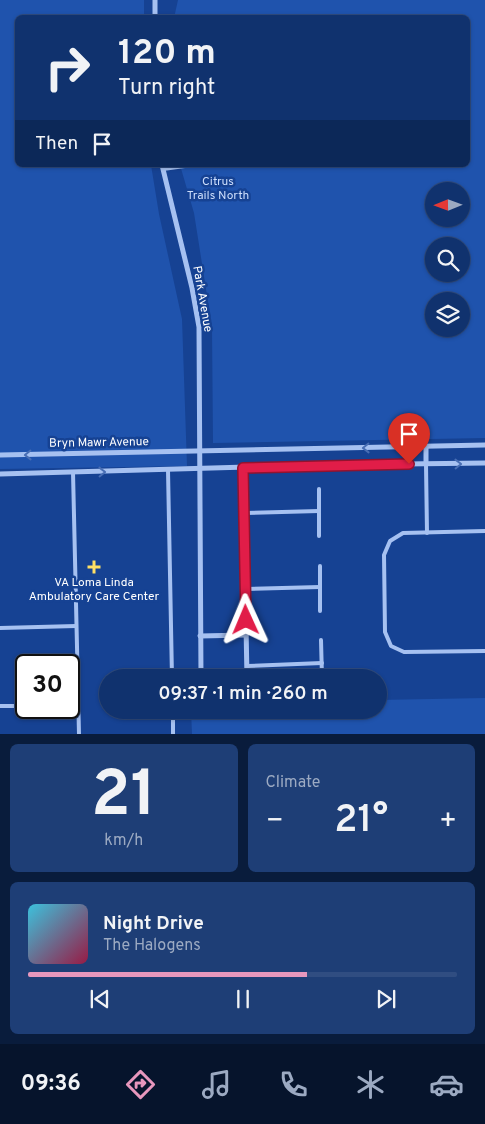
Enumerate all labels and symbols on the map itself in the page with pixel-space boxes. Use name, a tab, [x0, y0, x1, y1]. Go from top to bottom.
park label: Citrus Trails North	[187, 174, 249, 204]
north arrow	[425, 182, 470, 228]
street label: Park Avenue	[188, 265, 216, 333]
pin	[388, 413, 430, 464]
street label: Bryn Mawr Avenue	[49, 434, 149, 452]
one-way arrow	[362, 443, 370, 453]
one-way arrow	[24, 449, 32, 460]
one-way arrow	[454, 458, 462, 469]
one-way arrow	[98, 467, 106, 477]
marker: VA Loma Linda Ambulatory Care Center	[87, 560, 101, 574]
place label: VA Loma Linda Ambulatory Care Center	[29, 575, 160, 605]
position arrow	[219, 593, 271, 645]
speed limit sign: 30	[15, 654, 80, 719]

